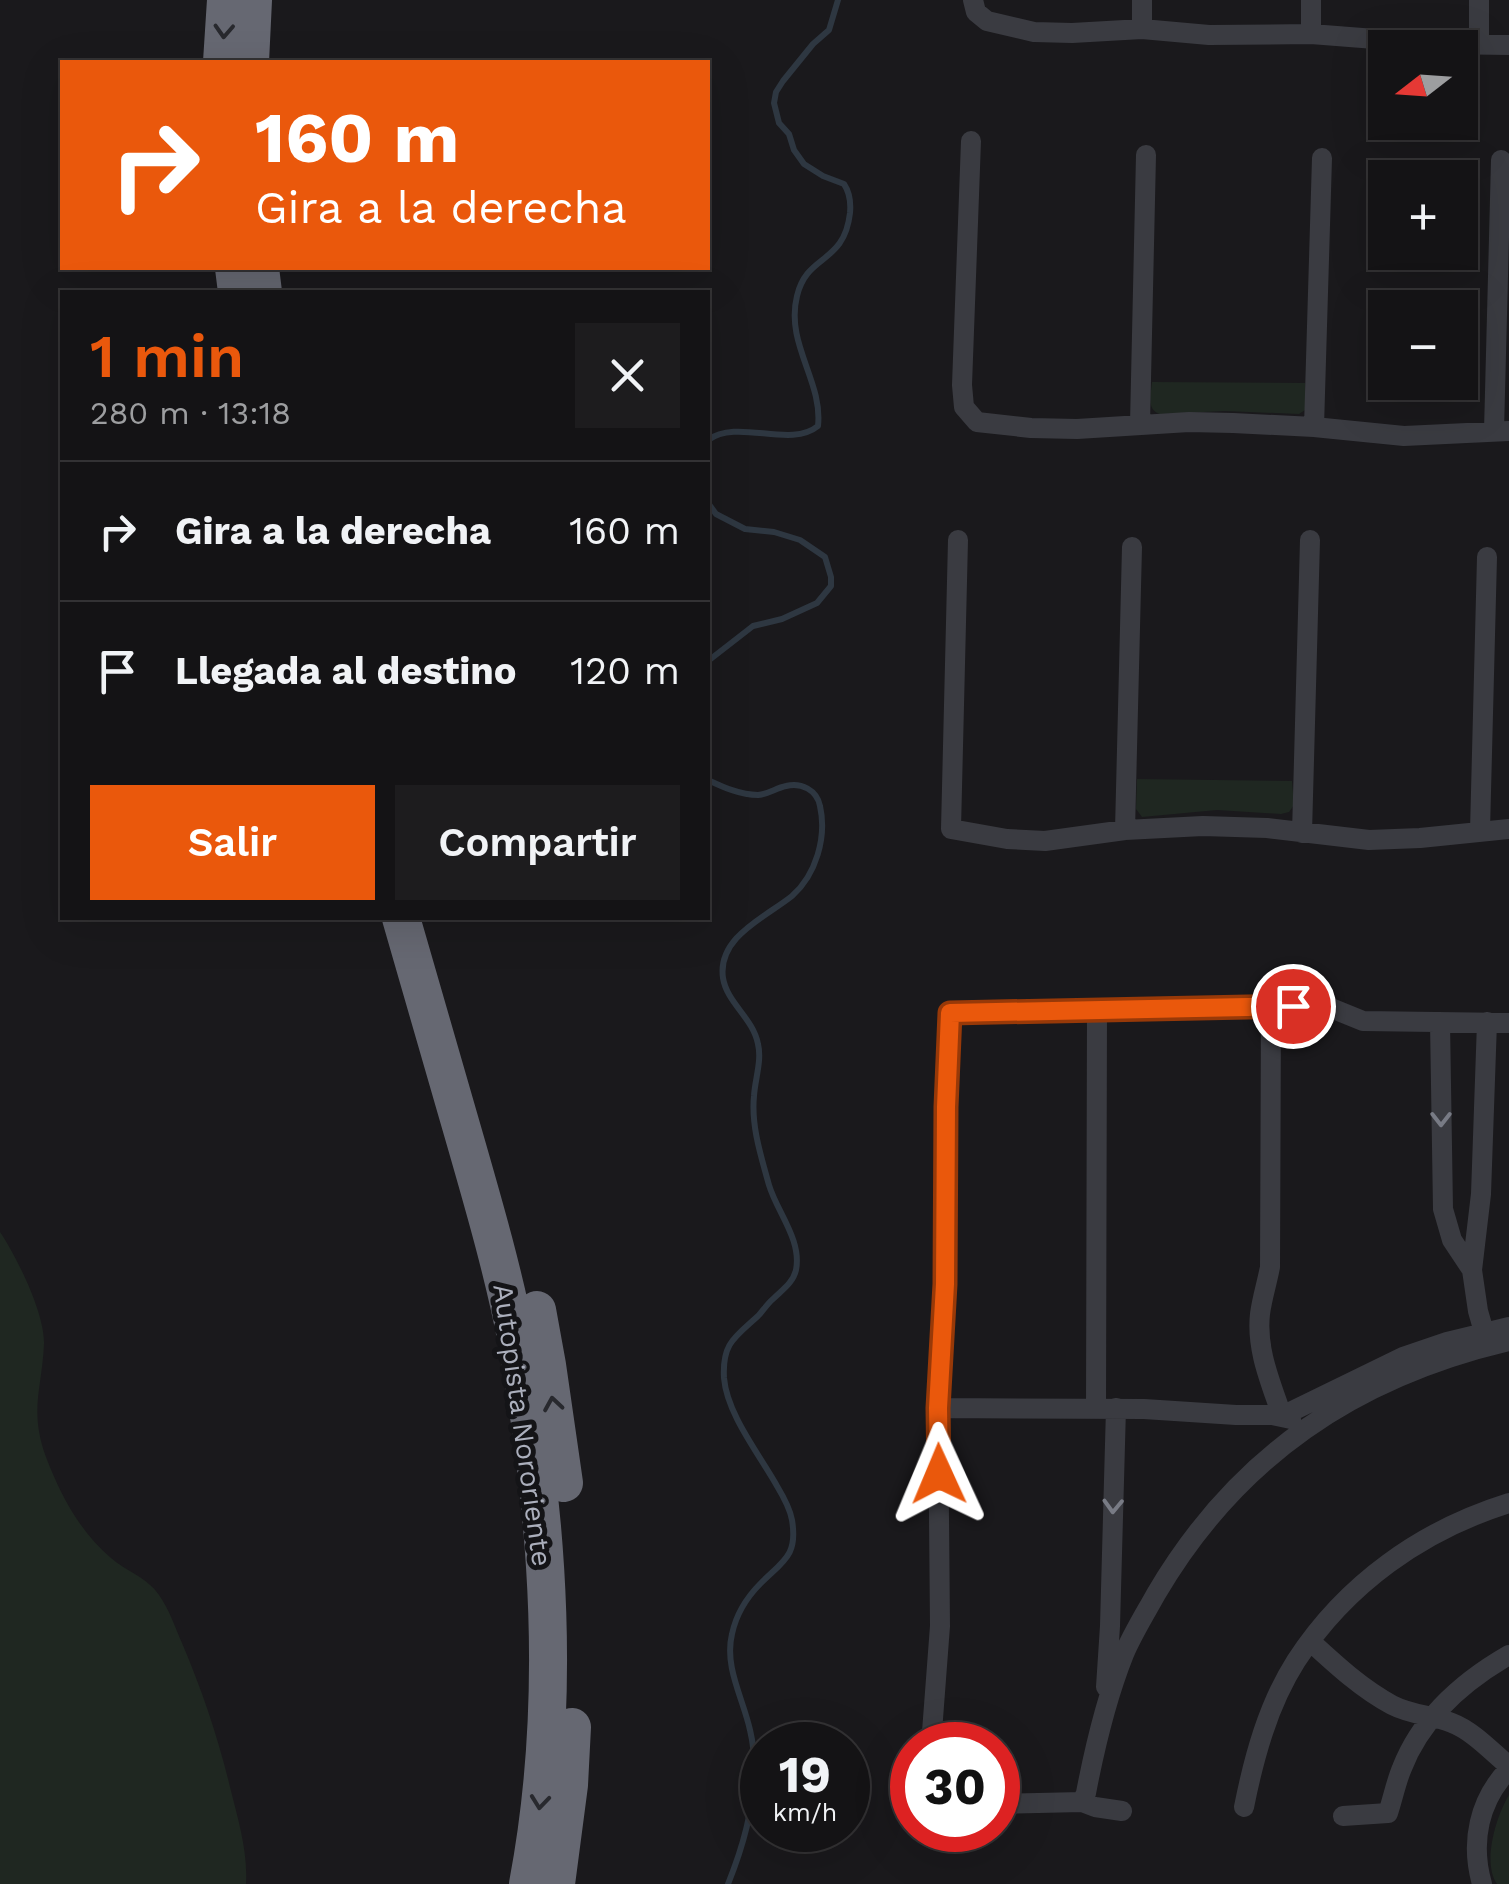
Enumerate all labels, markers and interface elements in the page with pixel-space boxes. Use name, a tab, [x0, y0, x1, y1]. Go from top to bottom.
one-way arrow	[214, 24, 235, 40]
north arrow	[1368, 30, 1478, 140]
map controls	[1368, 30, 1478, 400]
text: 160 m	[255, 97, 459, 179]
icon: right	[90, 100, 220, 230]
button: +	[1368, 160, 1478, 270]
text: Gira a la derecha	[255, 181, 627, 234]
button: −	[1368, 290, 1478, 400]
text: 1 min	[90, 321, 244, 392]
button: close	[575, 323, 680, 428]
text: 280 m · 13:18	[90, 394, 291, 432]
icon: right	[90, 504, 145, 559]
text: Gira a la derecha	[175, 509, 491, 553]
text: 160 m	[569, 509, 680, 553]
icon: arrive	[90, 644, 145, 699]
text: Llegada al destino	[175, 649, 517, 693]
text: 120 m	[570, 649, 680, 693]
button: Salir	[90, 785, 375, 900]
button: Compartir	[395, 785, 680, 900]
pin	[1251, 964, 1336, 1049]
icon: arrive	[1266, 979, 1321, 1034]
one-way arrow	[1430, 1112, 1452, 1128]
street label: Autopista Nororiente	[486, 1282, 559, 1569]
one-way arrow	[543, 1395, 564, 1412]
position arrow	[887, 1422, 991, 1526]
one-way arrow	[1103, 1498, 1124, 1514]
speed limit sign: 30	[890, 1722, 1020, 1852]
text: 19	[779, 1745, 831, 1804]
one-way arrow	[530, 1794, 551, 1810]
text: km/h	[773, 1798, 837, 1827]

